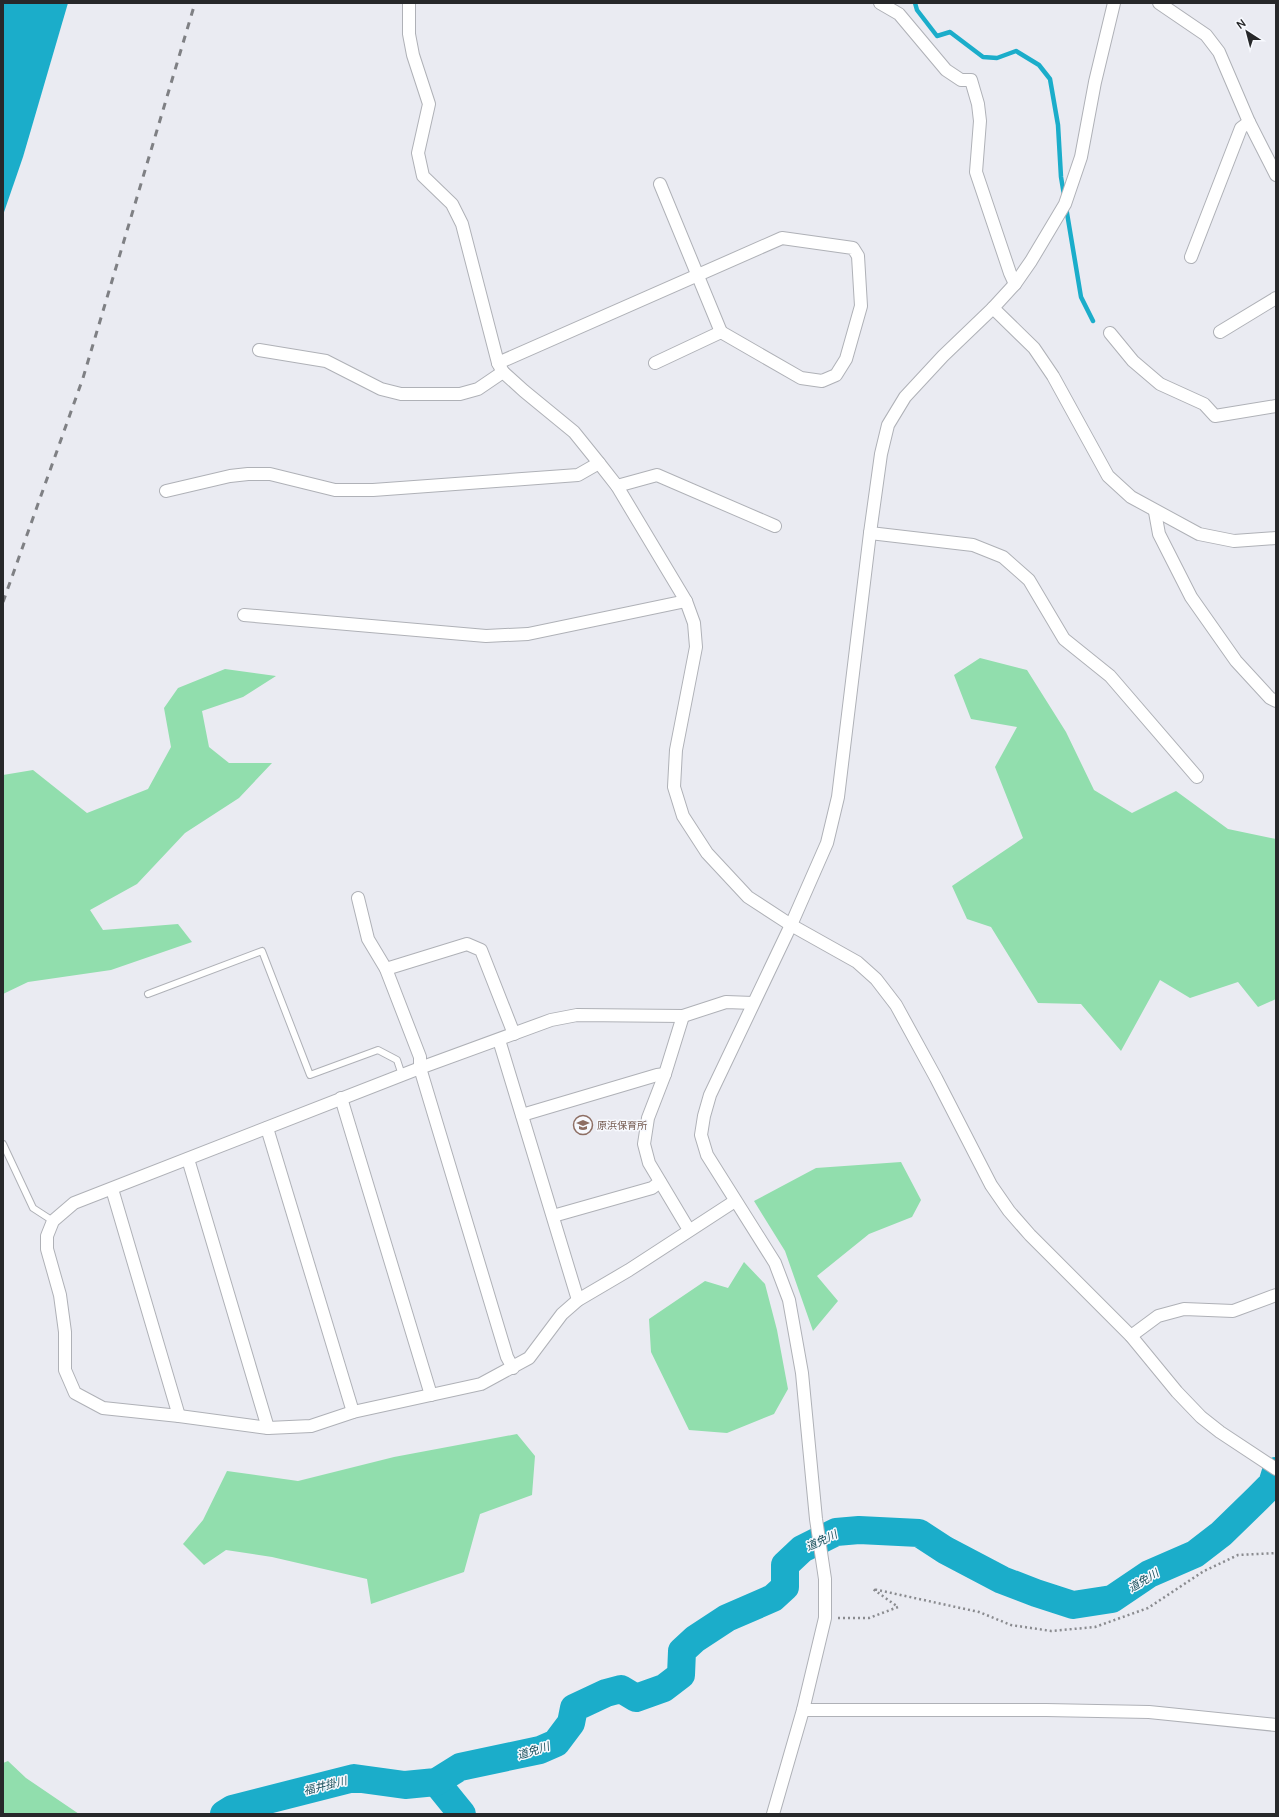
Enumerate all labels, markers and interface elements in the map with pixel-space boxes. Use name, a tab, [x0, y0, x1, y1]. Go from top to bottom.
north arrow	[1227, 12, 1267, 52]
text: N	[1233, 15, 1249, 32]
school or university icon: 原浜保育所	[572, 1114, 594, 1136]
place label: 原浜保育所	[597, 1118, 647, 1132]
water label: 道免川	[803, 1526, 840, 1554]
water label: 道免川	[1125, 1565, 1162, 1595]
water label: 道免川	[515, 1738, 552, 1762]
water label: 福井掛川	[302, 1772, 349, 1798]

